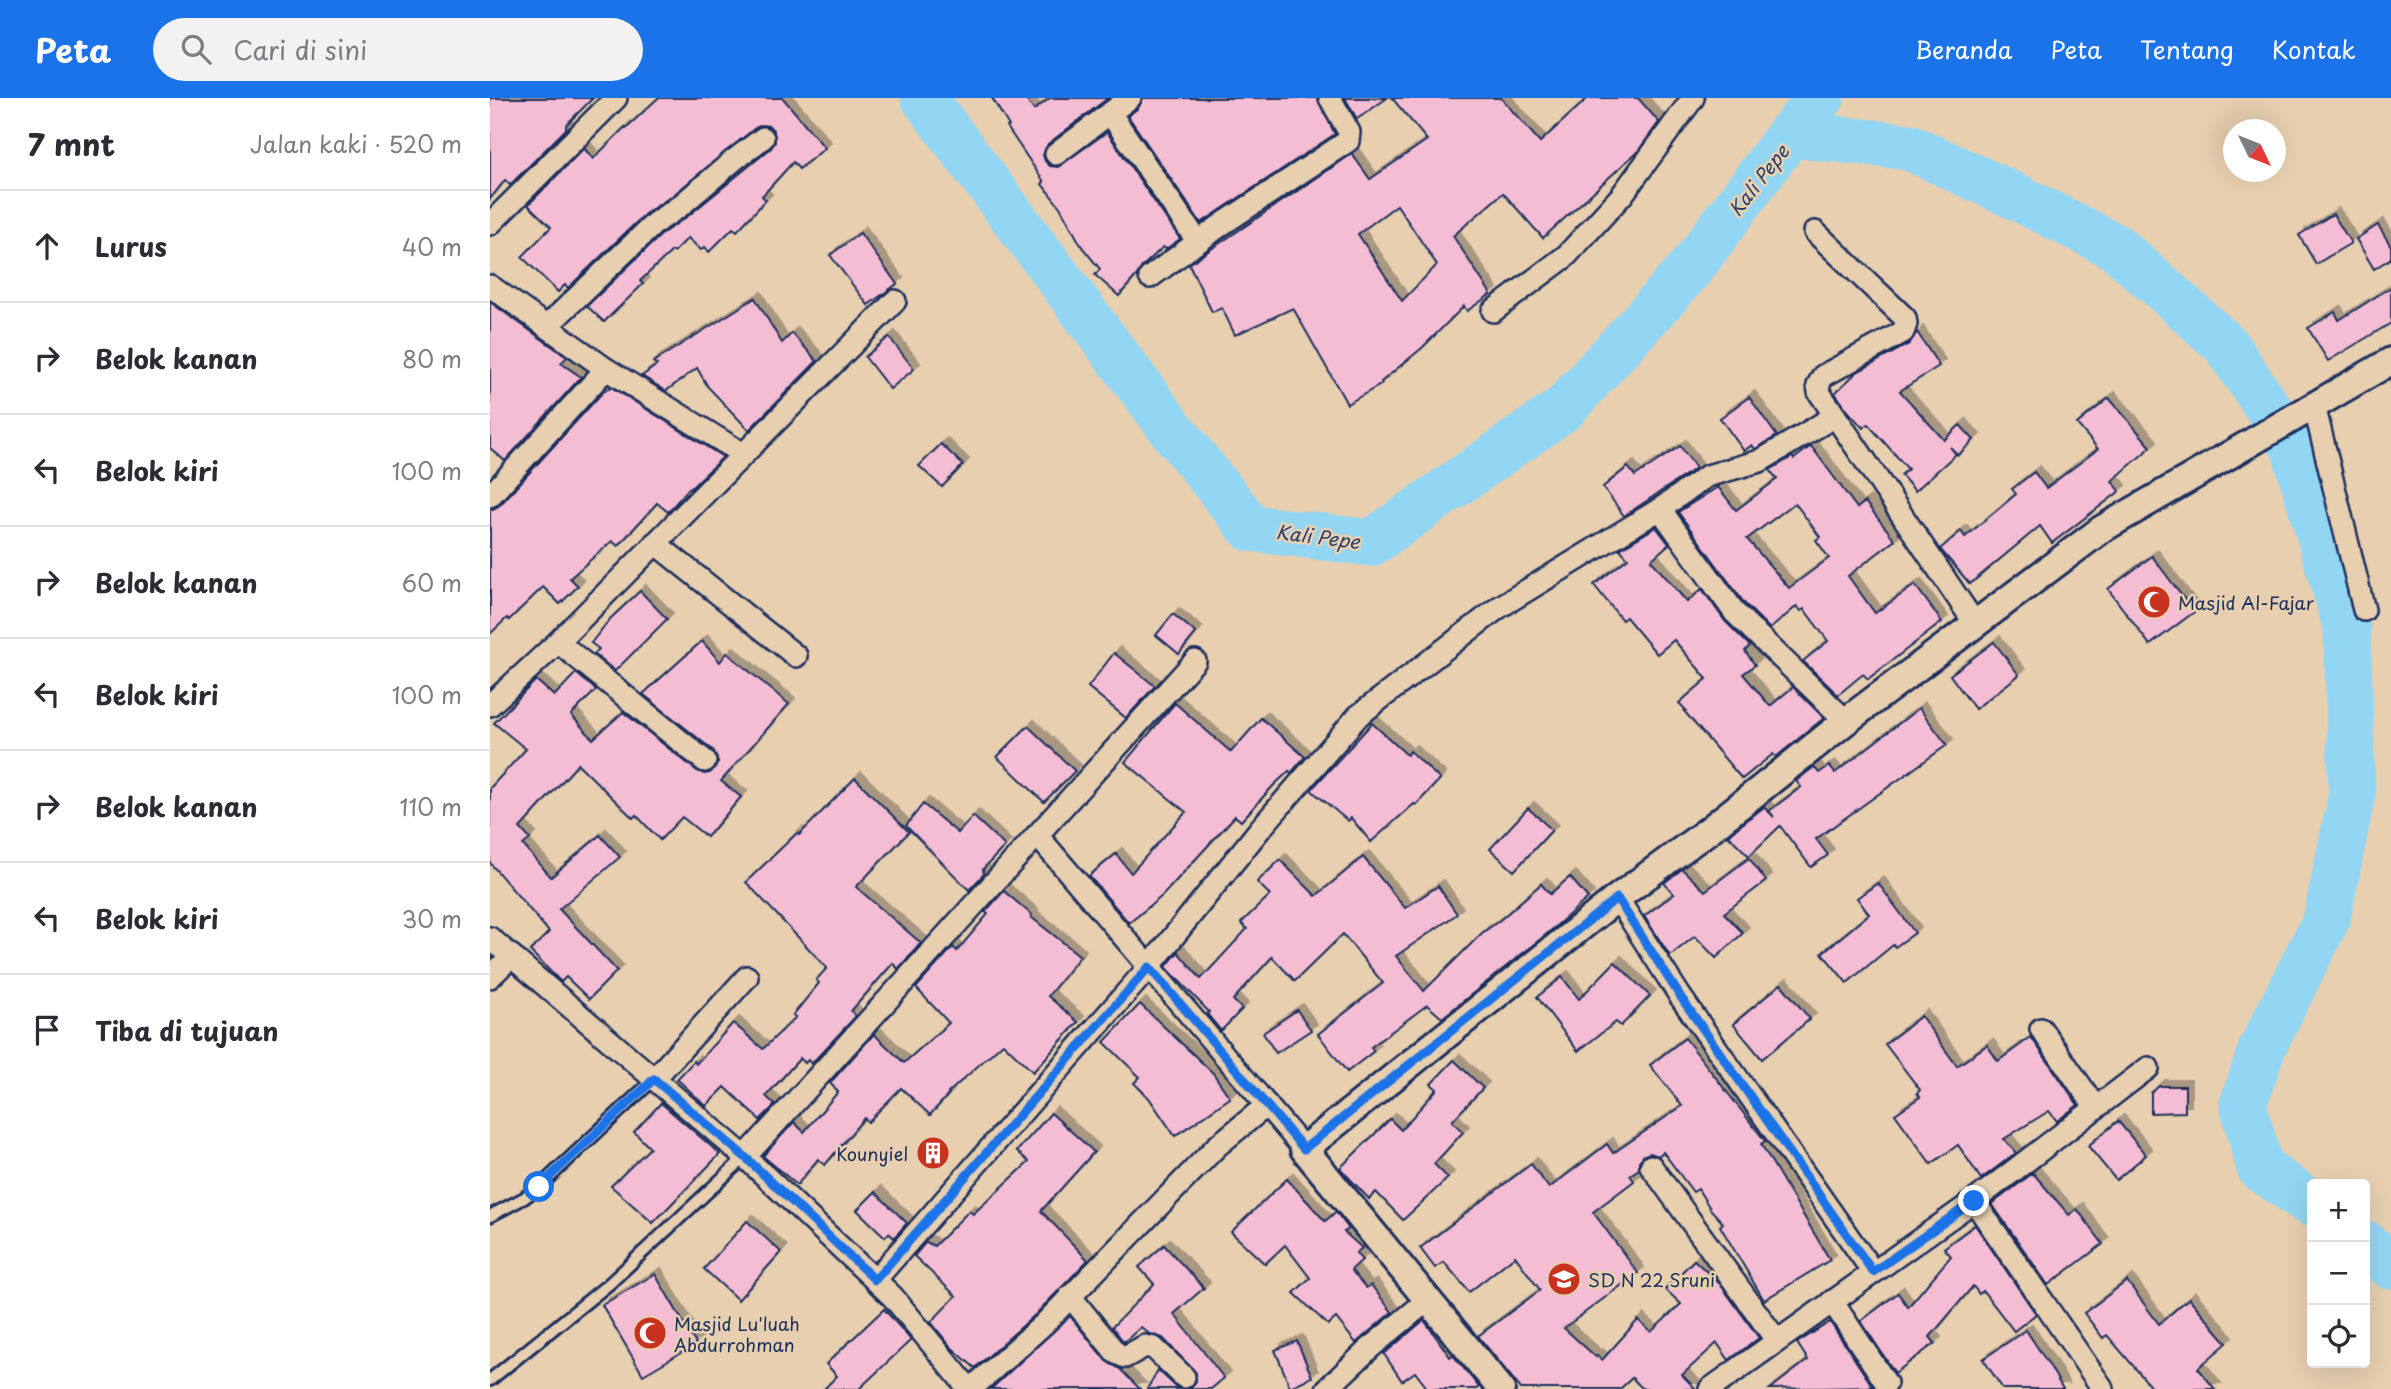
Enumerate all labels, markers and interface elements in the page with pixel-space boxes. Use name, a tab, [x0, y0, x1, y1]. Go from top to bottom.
search box	[153, 18, 643, 81]
text: Peta	[35, 24, 111, 74]
icon: search	[177, 30, 215, 68]
text: Cari di sini	[233, 30, 367, 69]
text: Beranda	[1915, 31, 2012, 67]
text: Peta	[2050, 31, 2102, 67]
text: Tentang	[2140, 31, 2234, 67]
text: Kontak	[2272, 31, 2356, 67]
north arrow	[2223, 119, 2286, 182]
text: 7 mnt	[28, 121, 115, 166]
text: Jalan kaki · 520 m	[250, 126, 462, 161]
water label: Kali Pepe	[1721, 138, 1795, 222]
icon: ahead	[28, 227, 66, 265]
text: Lurus	[95, 227, 167, 266]
text: 40 m	[402, 229, 462, 264]
icon: right	[28, 339, 66, 377]
text: Belok kanan	[95, 339, 257, 378]
text: 80 m	[402, 341, 462, 376]
icon: left	[28, 451, 66, 489]
text: Belok kiri	[95, 451, 218, 490]
text: 100 m	[392, 453, 462, 488]
water label: Kali Pepe	[1275, 517, 1362, 555]
icon: right	[28, 563, 66, 601]
text: Belok kanan	[95, 563, 257, 602]
text: 60 m	[402, 565, 462, 600]
mosque icon: Masjid Al-Fajar	[2135, 583, 2173, 621]
place label: Masjid Al-Fajar	[2178, 589, 2315, 616]
icon: left	[28, 675, 66, 713]
text: Belok kiri	[95, 675, 218, 714]
text: 100 m	[392, 677, 462, 712]
icon: right	[28, 787, 66, 825]
text: Belok kanan	[95, 787, 257, 826]
text: 110 m	[400, 789, 462, 824]
icon: left	[28, 899, 66, 937]
text: Belok kiri	[95, 899, 218, 938]
text: 30 m	[401, 901, 462, 936]
icon: arrive	[28, 1011, 66, 1049]
text: Tiba di tujuan	[95, 1011, 279, 1050]
building icon: Kounyiel	[914, 1134, 952, 1172]
place label: Kounyiel	[836, 1140, 908, 1167]
route start	[523, 1171, 554, 1202]
map controls	[2307, 1179, 2370, 1368]
button: +	[2307, 1179, 2370, 1242]
route end	[1958, 1185, 1989, 1216]
button: −	[2307, 1242, 2370, 1305]
school or university icon: SD N 22 Sruni	[1545, 1260, 1583, 1298]
place label: SD N 22 Sruni	[1588, 1266, 1715, 1293]
button: locate	[2307, 1305, 2370, 1368]
place label: Masjid Lu'luah Abdurrohman	[674, 1310, 800, 1358]
mosque icon: Masjid Lu'luah Abdurrohman	[631, 1314, 669, 1352]

